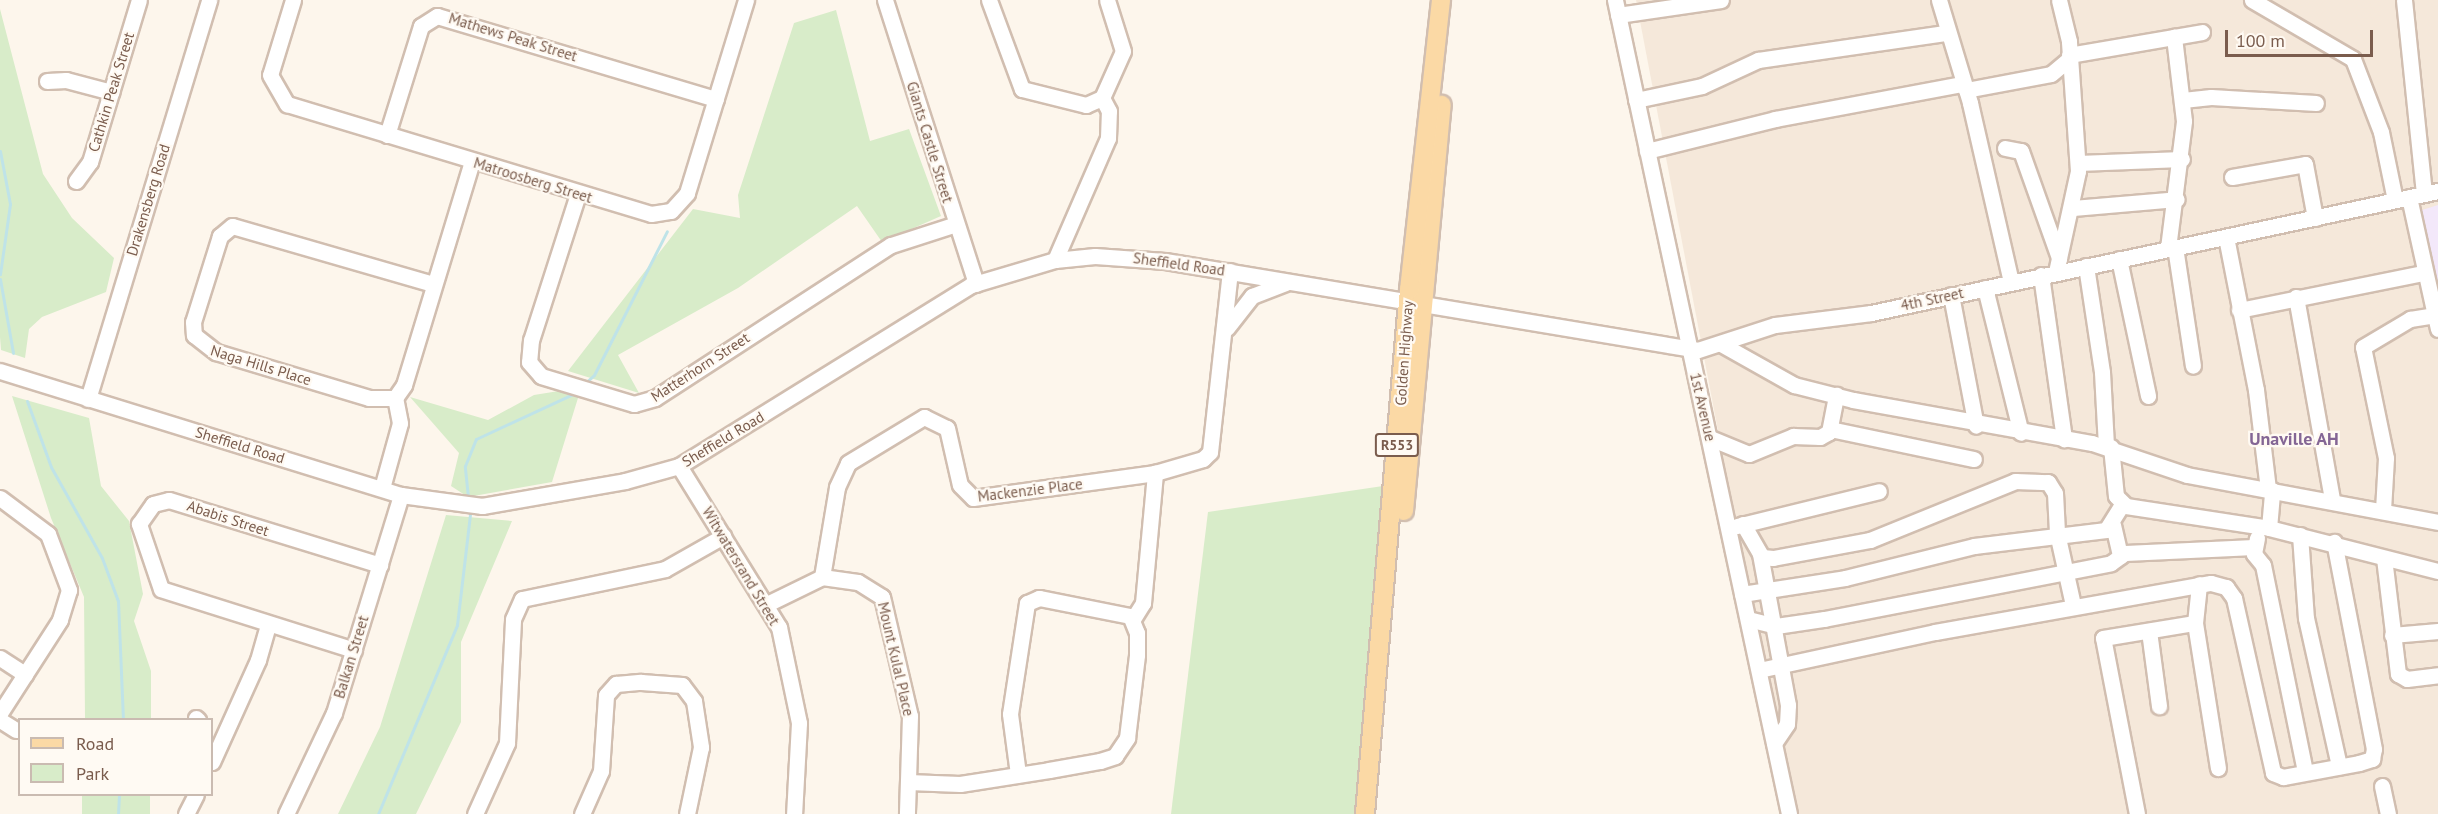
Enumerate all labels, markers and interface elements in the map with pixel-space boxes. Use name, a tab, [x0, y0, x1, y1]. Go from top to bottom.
street label: Mathews Peak Street	[446, 9, 580, 65]
scale bar	[2228, 18, 2376, 56]
text: 100 m	[2236, 29, 2285, 52]
street label: Cathkin Peak Street	[84, 30, 138, 154]
street label: Giants Castle Street	[903, 79, 957, 205]
street label: Drakensberg Road	[122, 142, 174, 258]
street label: Matroosberg Street	[472, 153, 594, 207]
street label: Sheffield Road	[1132, 249, 1226, 279]
street label: 4th Street	[1899, 284, 1965, 314]
street label: Golden Highway	[1391, 300, 1417, 406]
street label: Matterhorn Street	[647, 328, 753, 406]
street label: Naga Hills Place	[208, 341, 314, 389]
street label: 1st Avenue	[1686, 371, 1720, 443]
street label: Sheffield Road	[679, 407, 767, 471]
street label: Sheffield Road	[193, 423, 287, 467]
district label: Unaville AH	[2249, 428, 2339, 450]
road number: R553	[1374, 434, 1420, 456]
street label: Mackenzie Place	[977, 475, 1083, 505]
street label: Ababis Street	[185, 496, 271, 540]
street label: Witwatersrand Street	[699, 503, 783, 629]
street label: Mount Kulal Place	[874, 600, 918, 718]
street label: Balkan Street	[330, 613, 372, 701]
legend	[18, 718, 213, 796]
text: Road	[76, 732, 114, 755]
text: Park	[76, 762, 109, 785]

